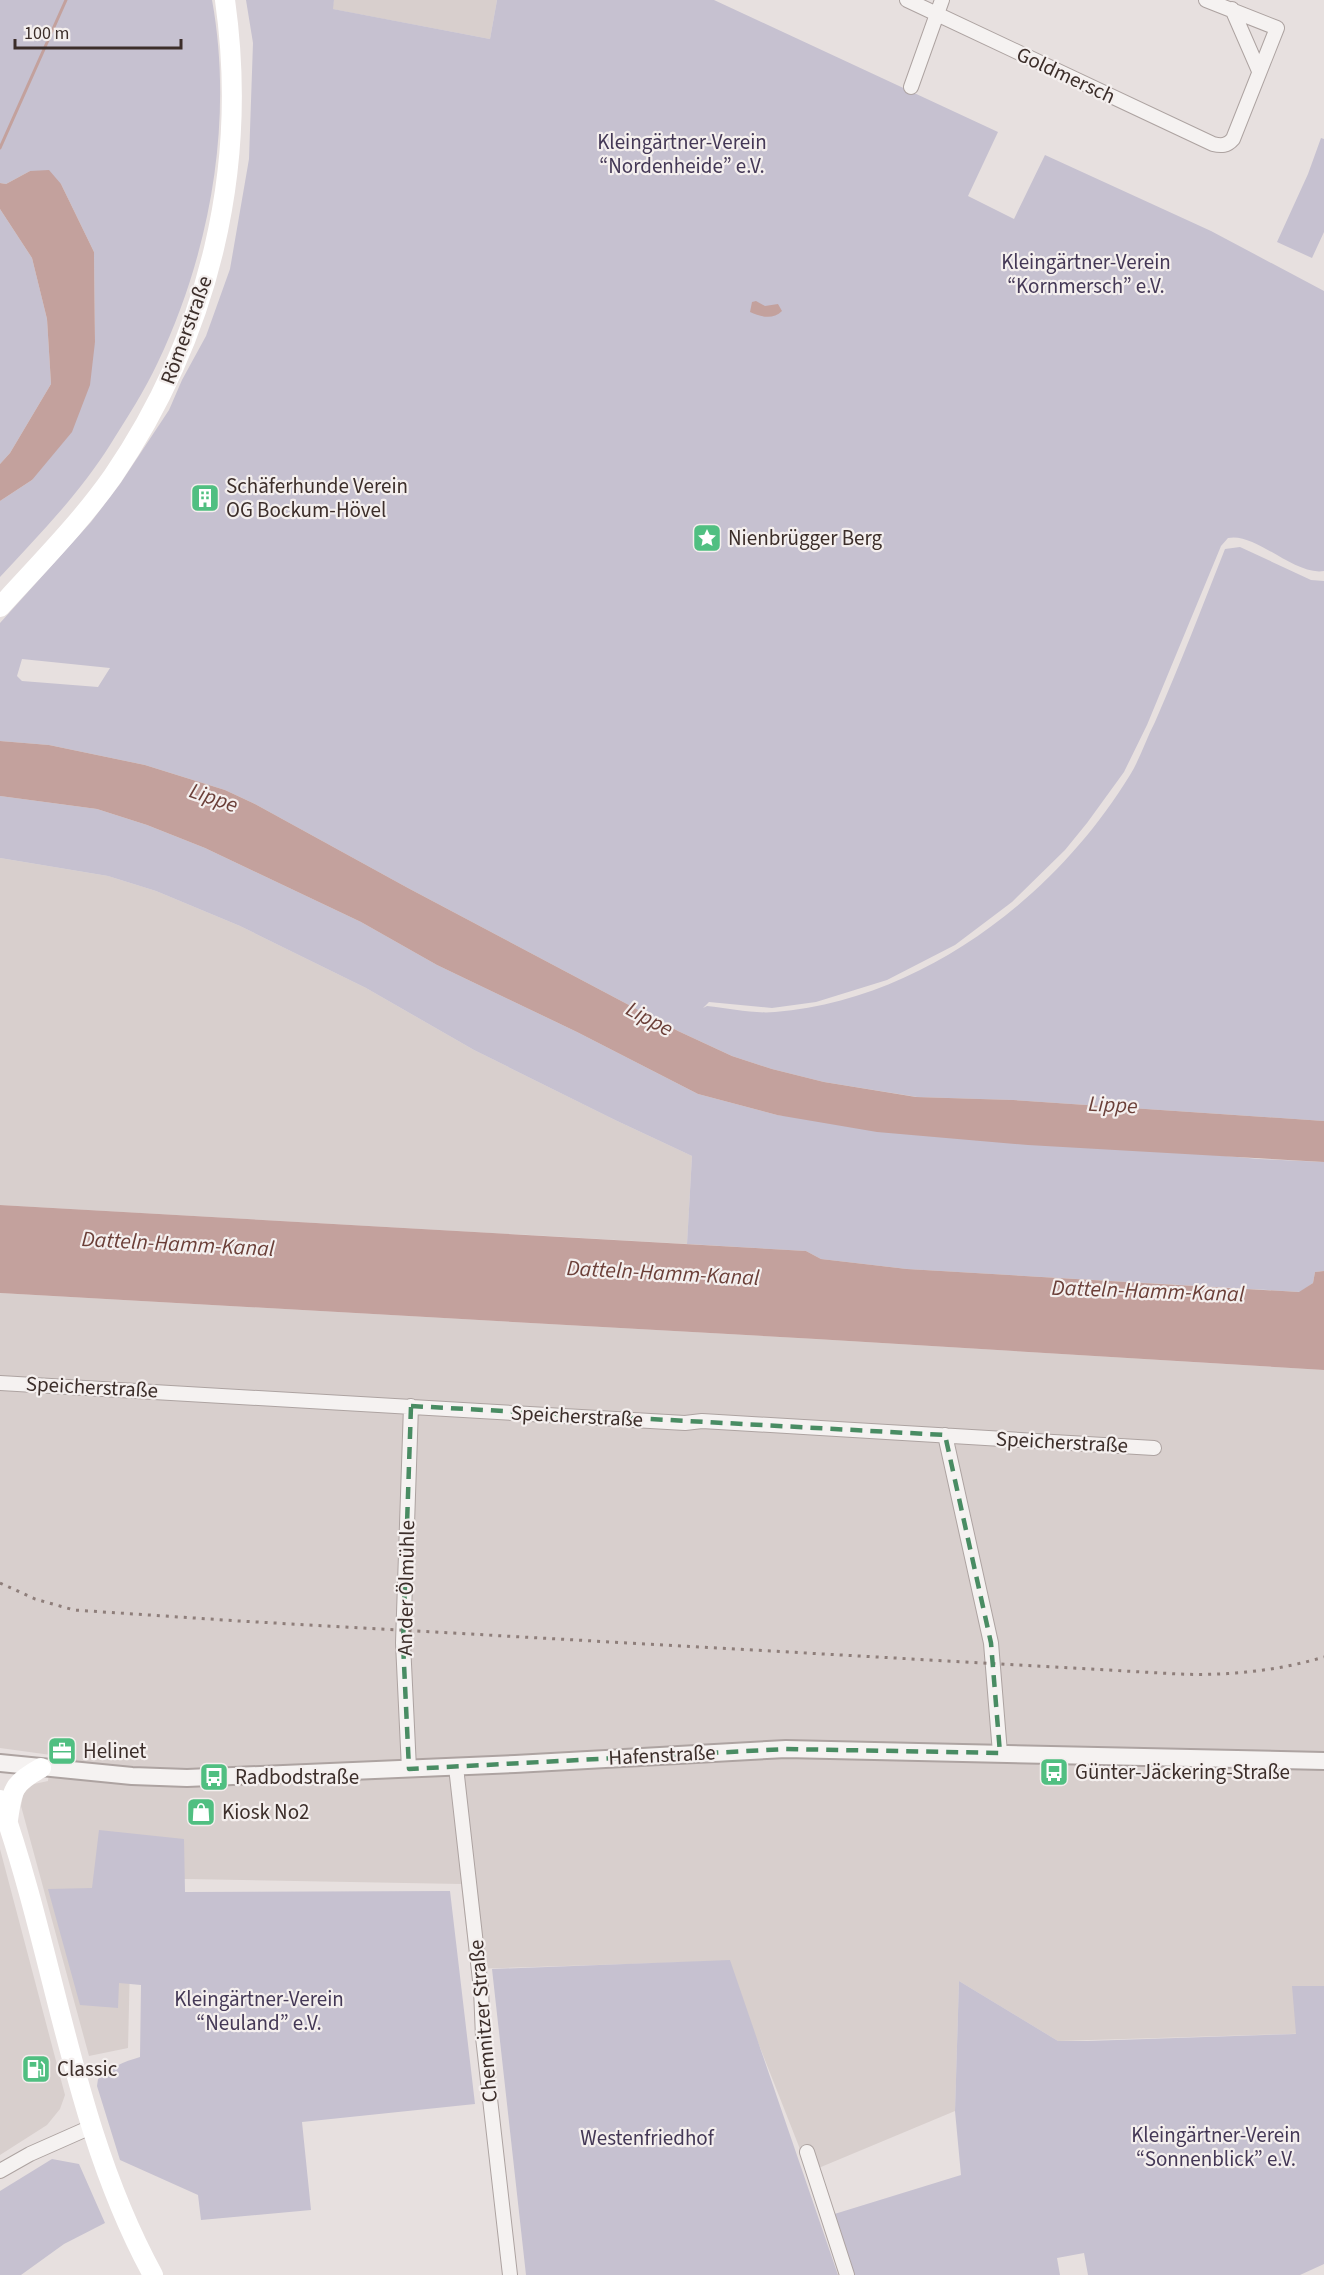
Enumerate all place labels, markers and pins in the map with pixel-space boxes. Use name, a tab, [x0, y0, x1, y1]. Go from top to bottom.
place label: Schäferhunde Verein OG Bockum-Hövel	[226, 471, 408, 525]
building icon: Schäferhunde Verein OG Bockum-Hövel	[189, 482, 221, 514]
place icon: Nienbrügger Berg	[691, 522, 723, 554]
place label: Nienbrügger Berg	[728, 523, 883, 553]
office icon: Helinet	[46, 1735, 78, 1767]
place label: Helinet	[83, 1736, 146, 1766]
bus stop icon: Günter-Jäckering-Straße	[1038, 1756, 1070, 1788]
place label: Günter-Jäckering-Straße	[1075, 1757, 1290, 1787]
bus stop icon: Radbodstraße	[198, 1761, 230, 1793]
place label: Radbodstraße	[235, 1762, 359, 1792]
shop icon: Kiosk No2	[185, 1796, 217, 1828]
place label: Kiosk No2	[222, 1797, 309, 1827]
fuel station icon: Classic	[20, 2053, 52, 2085]
place label: Classic	[57, 2054, 118, 2084]

